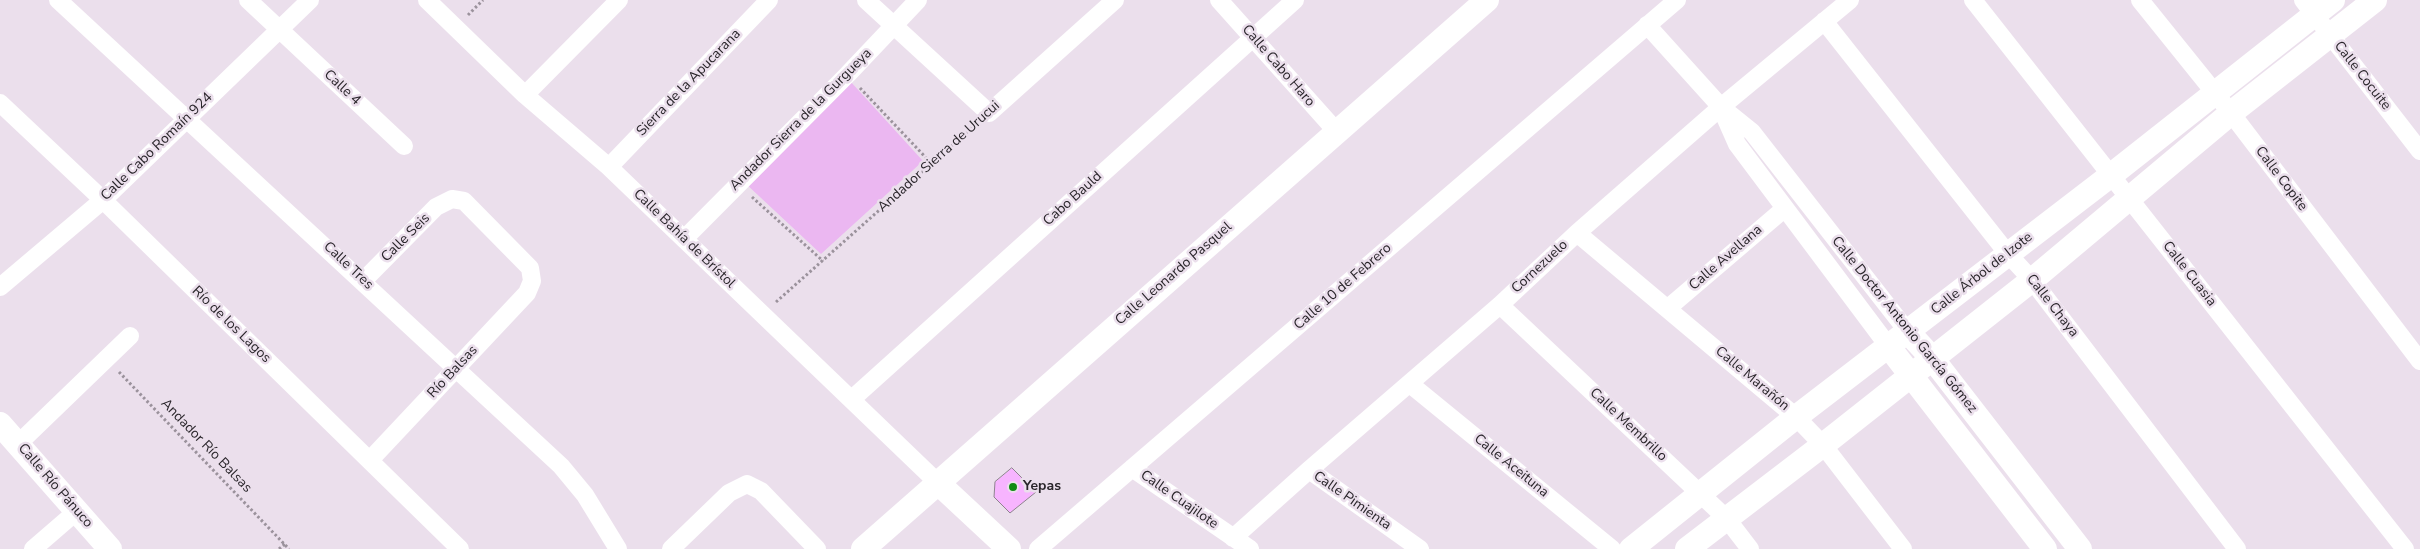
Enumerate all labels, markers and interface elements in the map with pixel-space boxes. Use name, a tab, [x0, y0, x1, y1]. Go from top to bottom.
street label: Calle Cabo Haro	[1238, 22, 1318, 110]
street label: Sierra de la Apucarana	[633, 26, 745, 140]
street label: Calle Cocuite	[2330, 38, 2394, 114]
street label: Andador Sierra de la Gurgueya	[727, 46, 875, 194]
street label: Calle 4	[320, 67, 364, 109]
street label: Calle Cabo Romaín 924	[98, 89, 216, 205]
street label: Andador Sierra de Urucui	[875, 98, 1003, 216]
street label: Calle Copite	[2251, 143, 2311, 215]
street label: Cabo Bauld	[1040, 168, 1106, 230]
street label: Calle Bahía de Brístol	[629, 186, 739, 292]
street label: Calle Seis	[378, 210, 434, 266]
street label: Calle Leonardo Pasquel	[1112, 219, 1236, 329]
street label: Calle Avellana	[1686, 222, 1766, 294]
street label: Calle Árbol de Izote	[1928, 229, 2036, 319]
street label: Calle Doctor Antonio García Gómez	[1828, 233, 1980, 417]
street label: Cornezuelo	[1508, 237, 1572, 297]
street label: Calle Cuasia	[2158, 238, 2220, 310]
street label: Calle Tres	[319, 239, 377, 293]
street label: Calle 10 de Febrero	[1291, 240, 1395, 334]
street label: Calle Chaya	[2022, 271, 2082, 341]
street label: Río de los Lagos	[188, 283, 274, 367]
street label: Río Balsas	[424, 342, 482, 402]
street label: Calle Marañón	[1712, 343, 1792, 415]
street label: Calle Membrillo	[1586, 385, 1670, 465]
street label: Andador Río Balsas	[157, 396, 255, 496]
street label: Calle Aceituna	[1470, 431, 1552, 501]
street label: Calle Río Pánuco	[14, 441, 96, 531]
street label: Calle Cuajilote	[1137, 467, 1221, 533]
street label: Calle Pimienta	[1310, 468, 1394, 534]
place label: Yepas	[1023, 479, 1061, 495]
marker: Yepas	[1007, 481, 1019, 493]

